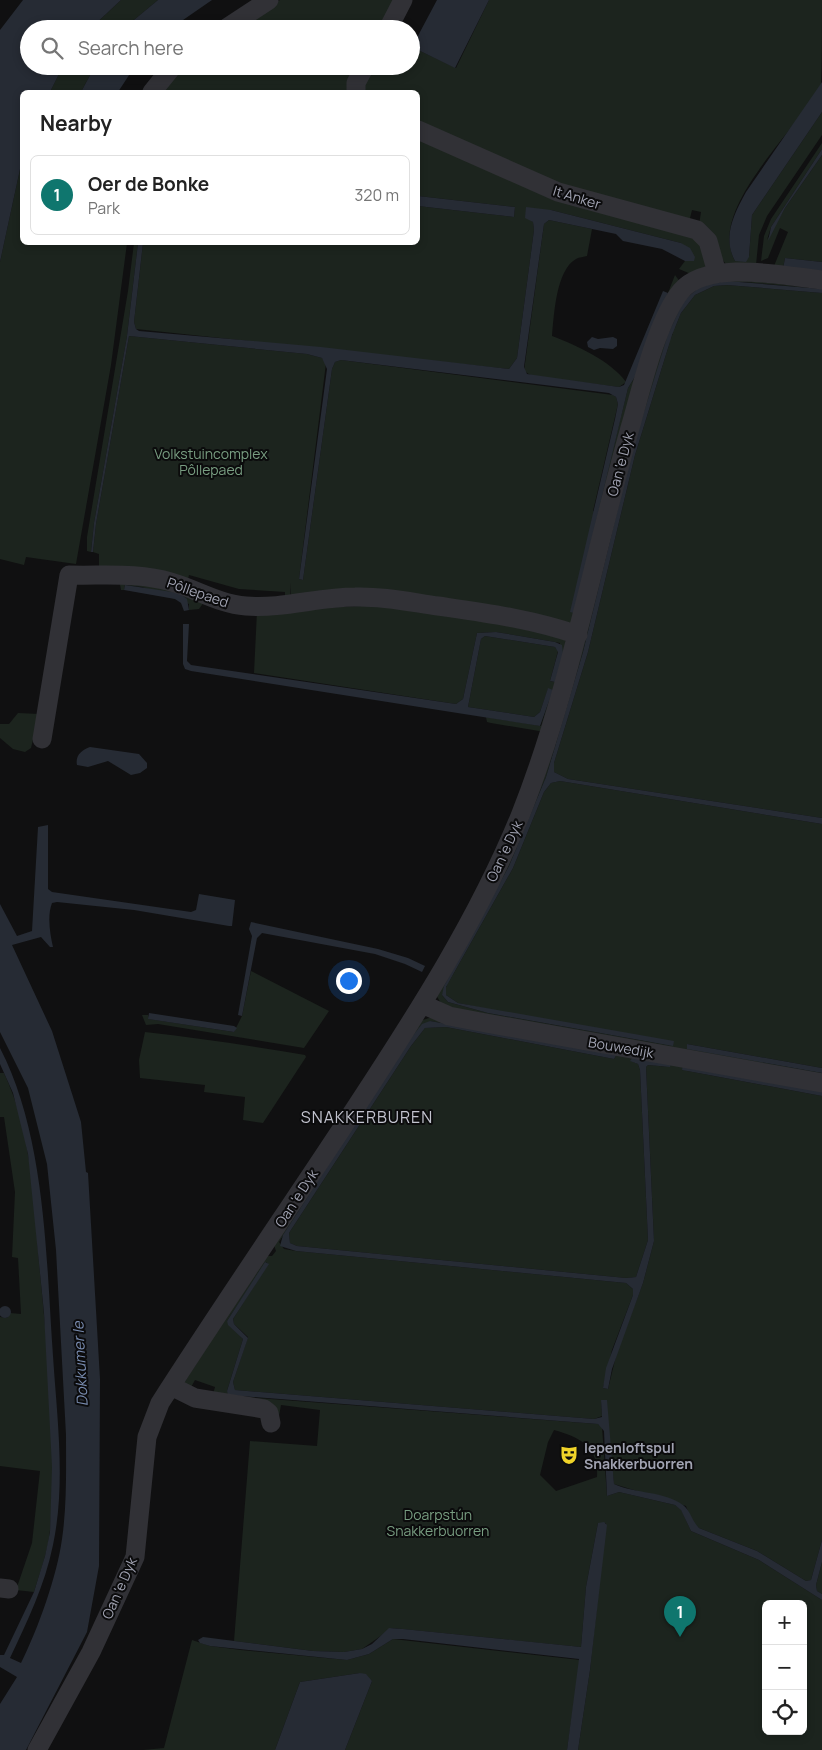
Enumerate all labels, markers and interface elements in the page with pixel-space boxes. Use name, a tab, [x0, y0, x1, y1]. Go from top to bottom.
search box	[20, 20, 420, 75]
icon: search	[38, 34, 66, 62]
text: Search here	[78, 35, 184, 61]
text: Nearby	[40, 109, 112, 137]
text: Oer de Bonke	[88, 171, 209, 197]
street label: It Anker	[551, 181, 603, 213]
text: 1	[53, 184, 61, 206]
text: 320 m	[355, 184, 399, 206]
text: Park	[88, 197, 120, 219]
street label: Oan 'e Dyk	[602, 429, 638, 498]
park label: Volkstuincomplex Pôllepaed	[154, 444, 268, 479]
street label: Pôllepaed	[165, 573, 231, 611]
street label: Oan 'e Dyk	[481, 816, 527, 885]
your location	[336, 968, 362, 994]
street label: Bouwedijk	[587, 1032, 656, 1062]
district label: SNAKKERBUREN	[301, 1106, 433, 1128]
street label: Oan 'e Dyk	[270, 1164, 322, 1231]
water label: Dokkumer Ie	[67, 1320, 93, 1407]
place label: Iepenloftspul Snakkerbuorren	[584, 1438, 693, 1473]
theatre icon: Iepenloftspul Snakkerbuorren	[558, 1444, 580, 1466]
park label: Doarpstún Snakkerbuorren	[387, 1505, 489, 1540]
street label: Oan 'e Dyk	[97, 1553, 141, 1622]
pin: 1	[664, 1596, 696, 1637]
map controls	[762, 1600, 807, 1735]
button: +	[762, 1600, 807, 1645]
button: −	[762, 1645, 807, 1690]
button: locate	[762, 1690, 807, 1735]

